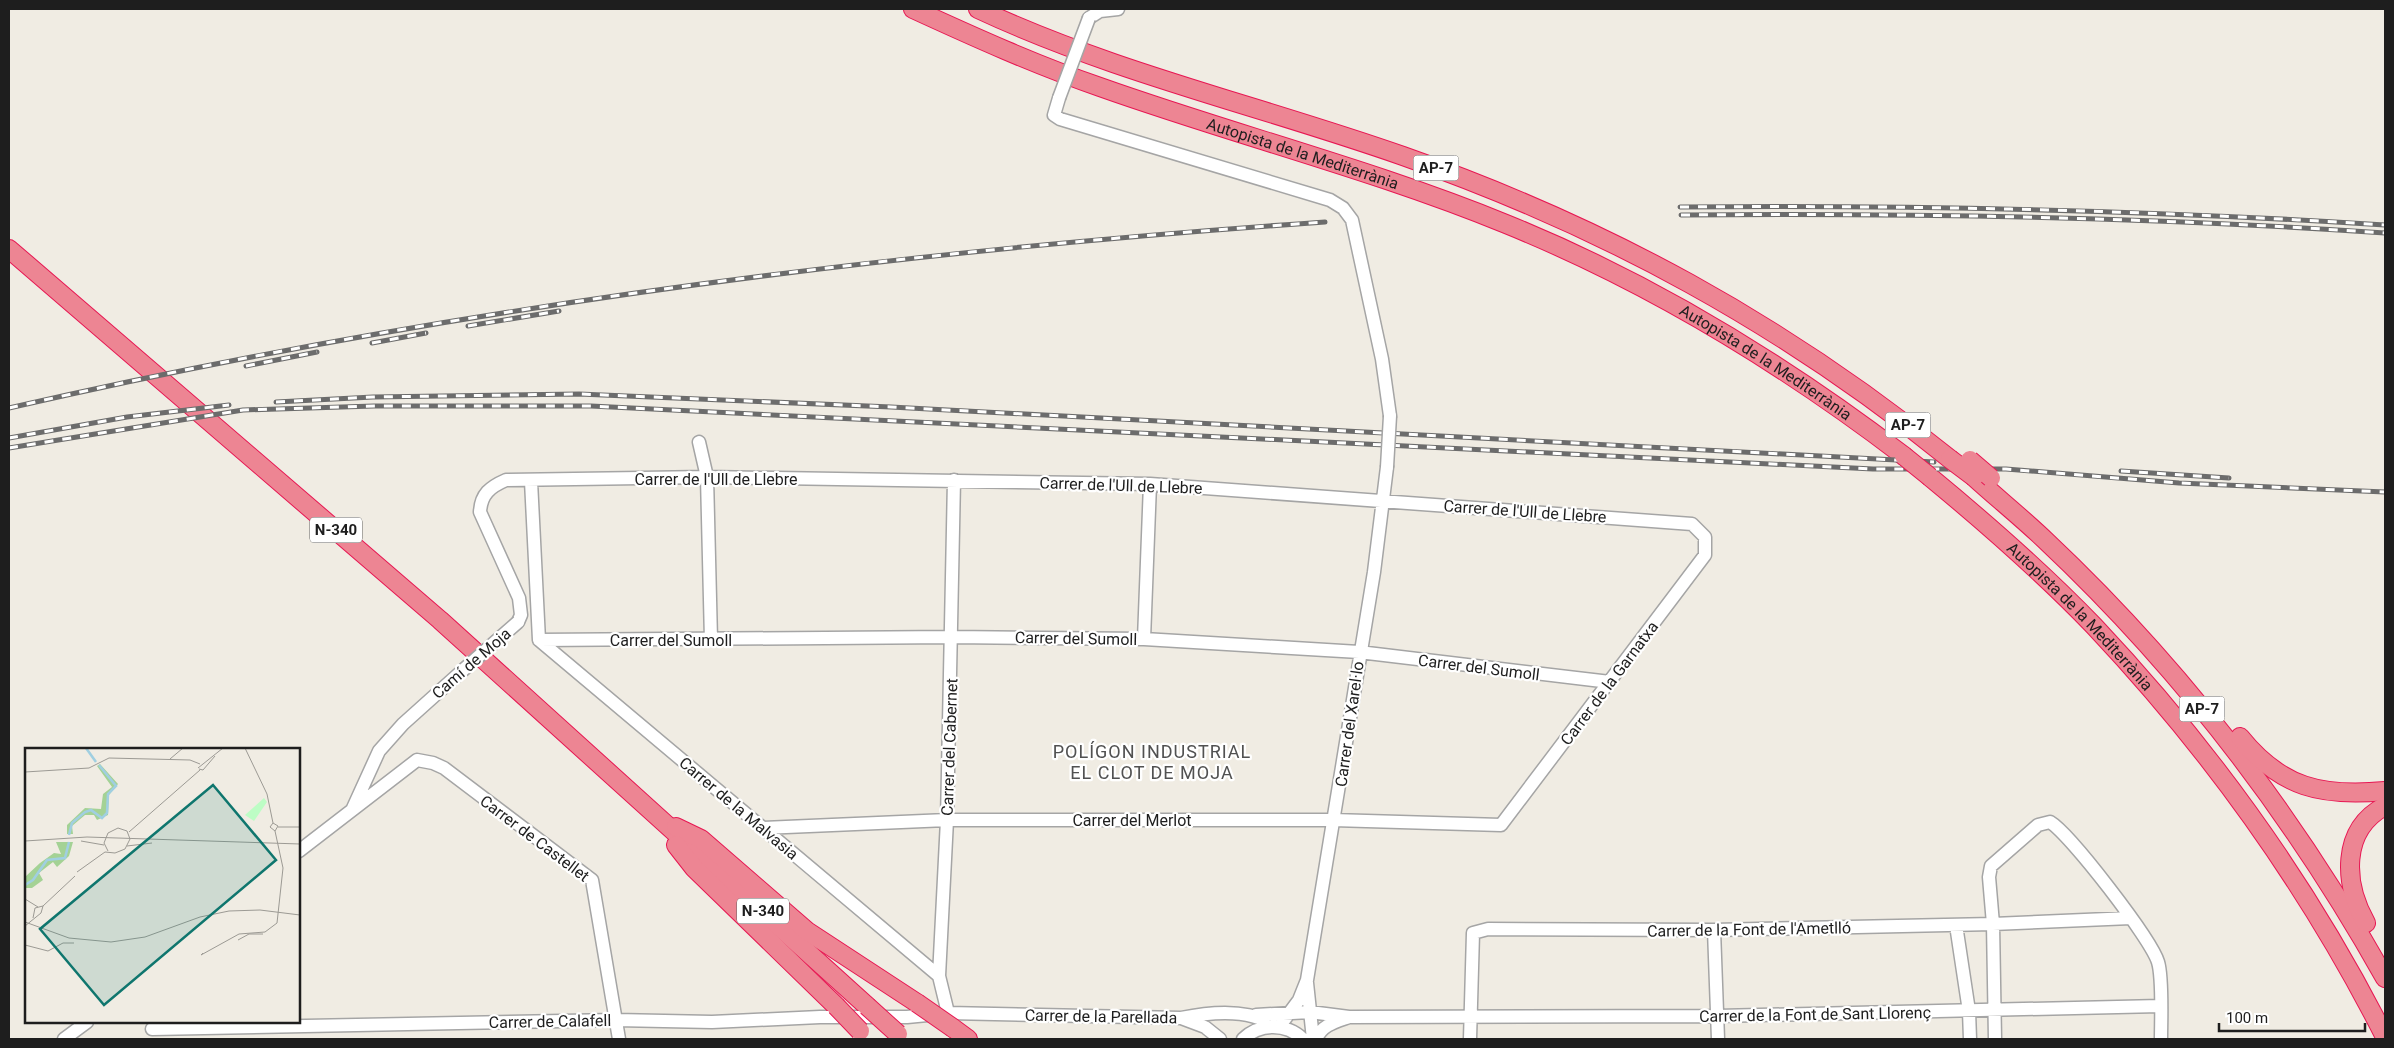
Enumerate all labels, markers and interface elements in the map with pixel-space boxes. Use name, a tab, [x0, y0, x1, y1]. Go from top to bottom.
street label: Autopista de la Mediterrània	[1204, 114, 1401, 193]
road number: AP-7	[1414, 156, 1458, 180]
street label: Autopista de la Mediterrània	[1676, 301, 1855, 424]
road number: AP-7	[1886, 412, 1930, 438]
street label: Carrer de l'Ull de Llebre	[634, 470, 798, 489]
street label: Carrer de l'Ull de Llebre	[1039, 473, 1203, 498]
street label: Carrer de l'Ull de Llebre	[1443, 496, 1607, 527]
road number: N-340	[310, 518, 362, 542]
street label: Autopista de la Mediterrània	[2003, 538, 2157, 694]
street label: Carrer de la Garnatxa	[1557, 618, 1662, 749]
street label: Camí de Moja	[428, 624, 515, 703]
street label: Carrer del Sumoll	[1015, 628, 1137, 649]
street label: Carrer del Sumoll	[610, 631, 732, 650]
street label: Carrer del Sumoll	[1417, 651, 1541, 684]
street label: Carrer del Xarel·lo	[1331, 660, 1368, 788]
street label: Carrer del Cabernet	[938, 678, 961, 816]
road number: AP-7	[2180, 696, 2224, 722]
district label: POLÍGON INDUSTRIAL EL CLOT DE MOJA	[1053, 741, 1251, 783]
inset map	[25, 748, 300, 1023]
street label: Carrer de la Malvasia	[675, 753, 802, 864]
street label: Carrer de Castellet	[476, 791, 593, 886]
street label: Carrer del Merlot	[1072, 811, 1192, 830]
road number: N-340	[737, 898, 789, 924]
street label: Carrer de la Font de l'Ametlló	[1647, 918, 1851, 941]
scale bar	[2219, 1000, 2365, 1032]
street label: Carrer de la Font de Sant Llorenç	[1699, 1003, 1931, 1026]
street label: Carrer de la Parellada	[1025, 1006, 1177, 1027]
text: 100 m	[2226, 1009, 2268, 1027]
street label: Carrer de Calafell	[489, 1011, 611, 1032]

